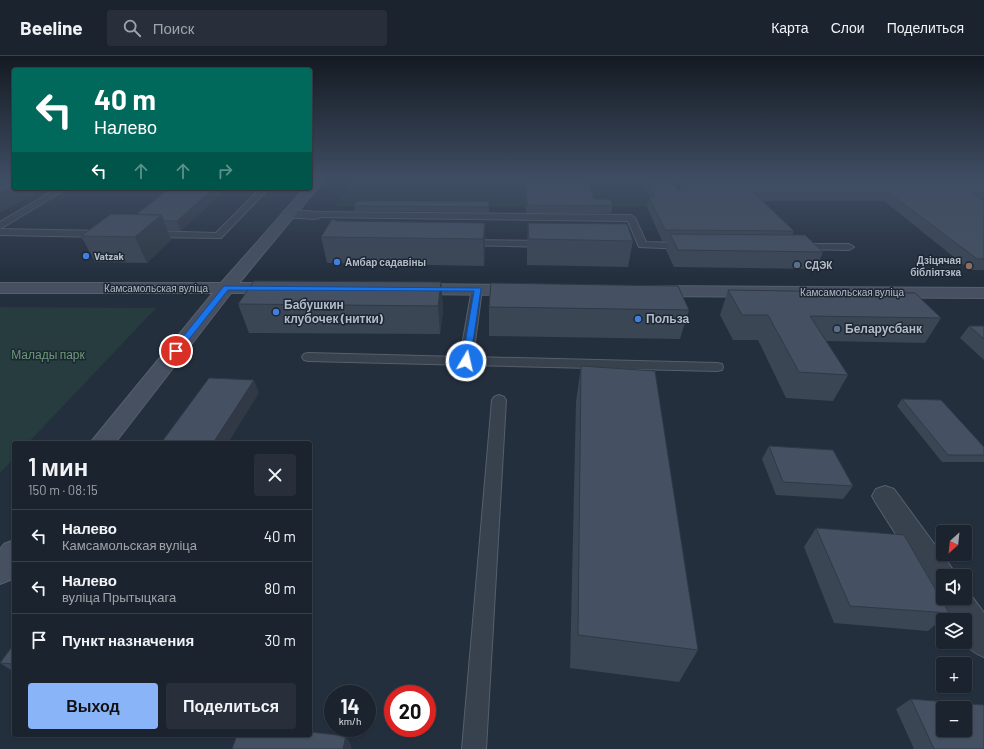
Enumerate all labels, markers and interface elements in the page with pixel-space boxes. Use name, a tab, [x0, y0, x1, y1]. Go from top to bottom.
search box	[107, 10, 387, 46]
text: Beeline	[20, 16, 83, 39]
icon: search	[121, 17, 143, 39]
text: Поиск	[153, 19, 194, 37]
text: Карта	[771, 19, 809, 36]
text: Слои	[831, 19, 865, 36]
text: Поделиться	[887, 19, 964, 36]
text: 40 m	[94, 82, 156, 116]
icon: left	[28, 84, 80, 136]
text: Налево	[94, 116, 157, 138]
icon: left	[88, 160, 110, 182]
icon: ahead	[130, 160, 152, 182]
icon: ahead	[172, 160, 194, 182]
icon: right	[214, 160, 236, 182]
place label: Vatzak	[94, 250, 124, 262]
marker: Vatzak	[81, 251, 91, 261]
place label: Дзіцячая бібліятэка	[910, 254, 961, 278]
place label: Амбар садавіны	[345, 256, 426, 268]
marker: Амбар садавіны	[332, 257, 342, 267]
place label: СДЭК	[805, 259, 833, 271]
marker: СДЭК	[792, 260, 802, 270]
marker: Дзіцячая бібліятэка	[964, 261, 974, 271]
street label: Камсамольская вуліца	[104, 282, 208, 294]
street label: Камсамольская вуліца	[800, 286, 904, 298]
place label: Бабушкин клубочек (нитки)	[284, 297, 384, 326]
marker: Бабушкин клубочек (нитки)	[271, 307, 281, 317]
place label: Польза	[646, 311, 689, 325]
marker: Польза	[633, 314, 643, 324]
place label: Беларусбанк	[845, 321, 923, 336]
marker: Беларусбанк	[832, 324, 842, 334]
pin	[159, 334, 193, 368]
icon: arrive	[165, 340, 187, 362]
position arrow	[445, 340, 487, 382]
park label: Малады парк	[11, 347, 86, 362]
text: 1 мин	[28, 452, 88, 481]
button: close	[254, 454, 296, 496]
text: 150 m · 08:15	[28, 482, 98, 498]
text: Налево	[62, 519, 117, 537]
icon: left	[28, 525, 50, 547]
north arrow	[936, 525, 972, 561]
map controls	[936, 525, 972, 737]
text: 40 m	[264, 527, 296, 545]
text: Камсамольская вуліца	[62, 537, 197, 553]
button: sound	[936, 569, 972, 605]
text: Налево	[62, 571, 117, 589]
icon: left	[28, 577, 50, 599]
text: 80 m	[264, 579, 296, 597]
text: вуліца Прытыцкага	[62, 589, 176, 605]
button: layers	[936, 613, 972, 649]
icon: arrive	[28, 629, 50, 651]
text: Пункт назначения	[62, 631, 194, 649]
text: 30 m	[264, 631, 296, 649]
button: +	[936, 657, 972, 693]
button: Выход	[28, 683, 158, 729]
button: Поделиться	[166, 683, 296, 729]
speed limit sign: 20	[384, 685, 436, 737]
text: 14	[340, 694, 360, 718]
button: −	[936, 701, 972, 737]
text: km/h	[339, 715, 361, 727]

